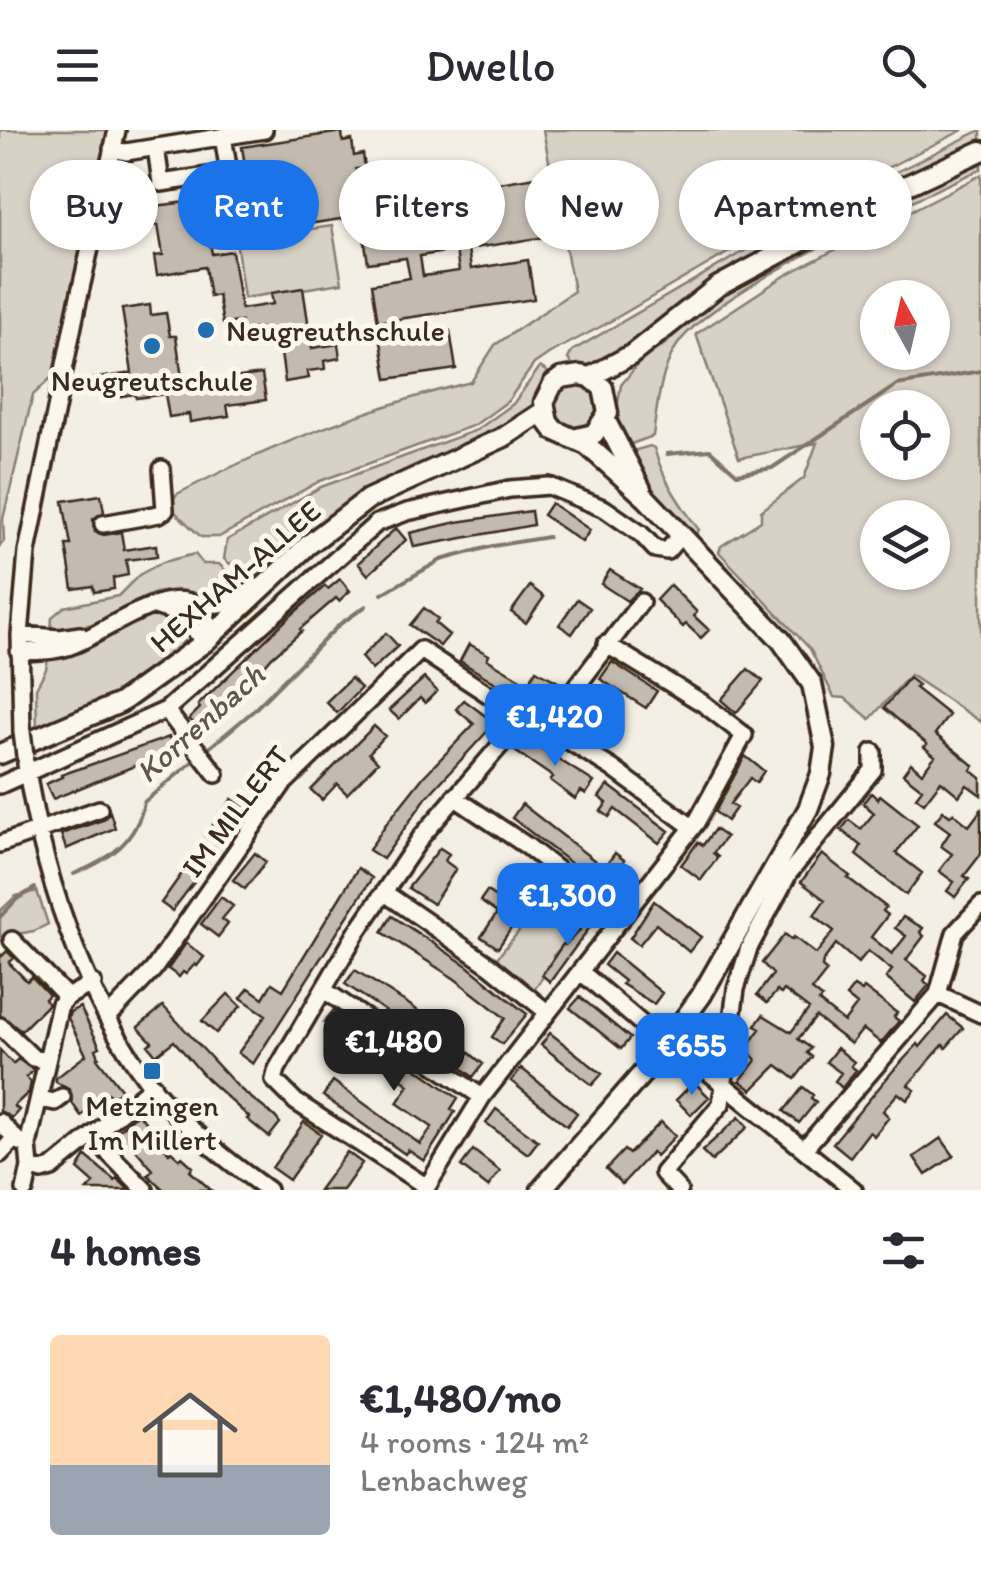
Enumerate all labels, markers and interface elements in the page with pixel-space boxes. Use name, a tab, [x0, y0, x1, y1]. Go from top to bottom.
icon: menu	[50, 38, 105, 93]
text: Dwello	[425, 38, 556, 92]
icon: search	[876, 38, 931, 93]
chip: Buy	[30, 160, 158, 250]
chip: Rent	[178, 160, 319, 250]
chip: Filters	[339, 160, 505, 250]
chip: New	[525, 160, 659, 250]
chip: Apartment	[679, 160, 912, 250]
north arrow	[860, 280, 950, 370]
map controls	[860, 280, 950, 590]
place label: Neugreuthschule	[226, 312, 445, 349]
marker: Neugreuthschule	[195, 319, 217, 341]
marker: Neugreutschule	[141, 335, 163, 357]
place label: Neugreutschule	[51, 362, 253, 399]
button: locate	[860, 390, 950, 480]
street label: HEXHAM-ALLEE	[142, 492, 328, 660]
button: layers	[860, 500, 950, 590]
water label: Korrenbach	[128, 655, 272, 791]
pin: €1,420	[474, 684, 636, 769]
text: €1,420	[507, 697, 603, 735]
street label: IM MILLERT	[173, 737, 297, 884]
pin: €1,300	[487, 863, 649, 948]
text: €1,300	[519, 876, 617, 914]
pin: €1,480	[313, 1009, 475, 1094]
pin: €655	[633, 1013, 751, 1098]
text: €1,480	[345, 1022, 443, 1060]
text: €655	[658, 1026, 726, 1064]
marker: Metzingen Im Millert	[141, 1060, 163, 1082]
place label: Metzingen Im Millert	[85, 1087, 219, 1158]
icon: filters	[876, 1223, 931, 1278]
text: 4 homes	[50, 1225, 201, 1276]
text: €1,480/mo	[360, 1372, 562, 1423]
icon: home	[130, 1375, 250, 1495]
text: 4 rooms · 124 m²	[360, 1423, 589, 1461]
text: Lenbachweg	[360, 1461, 528, 1499]

